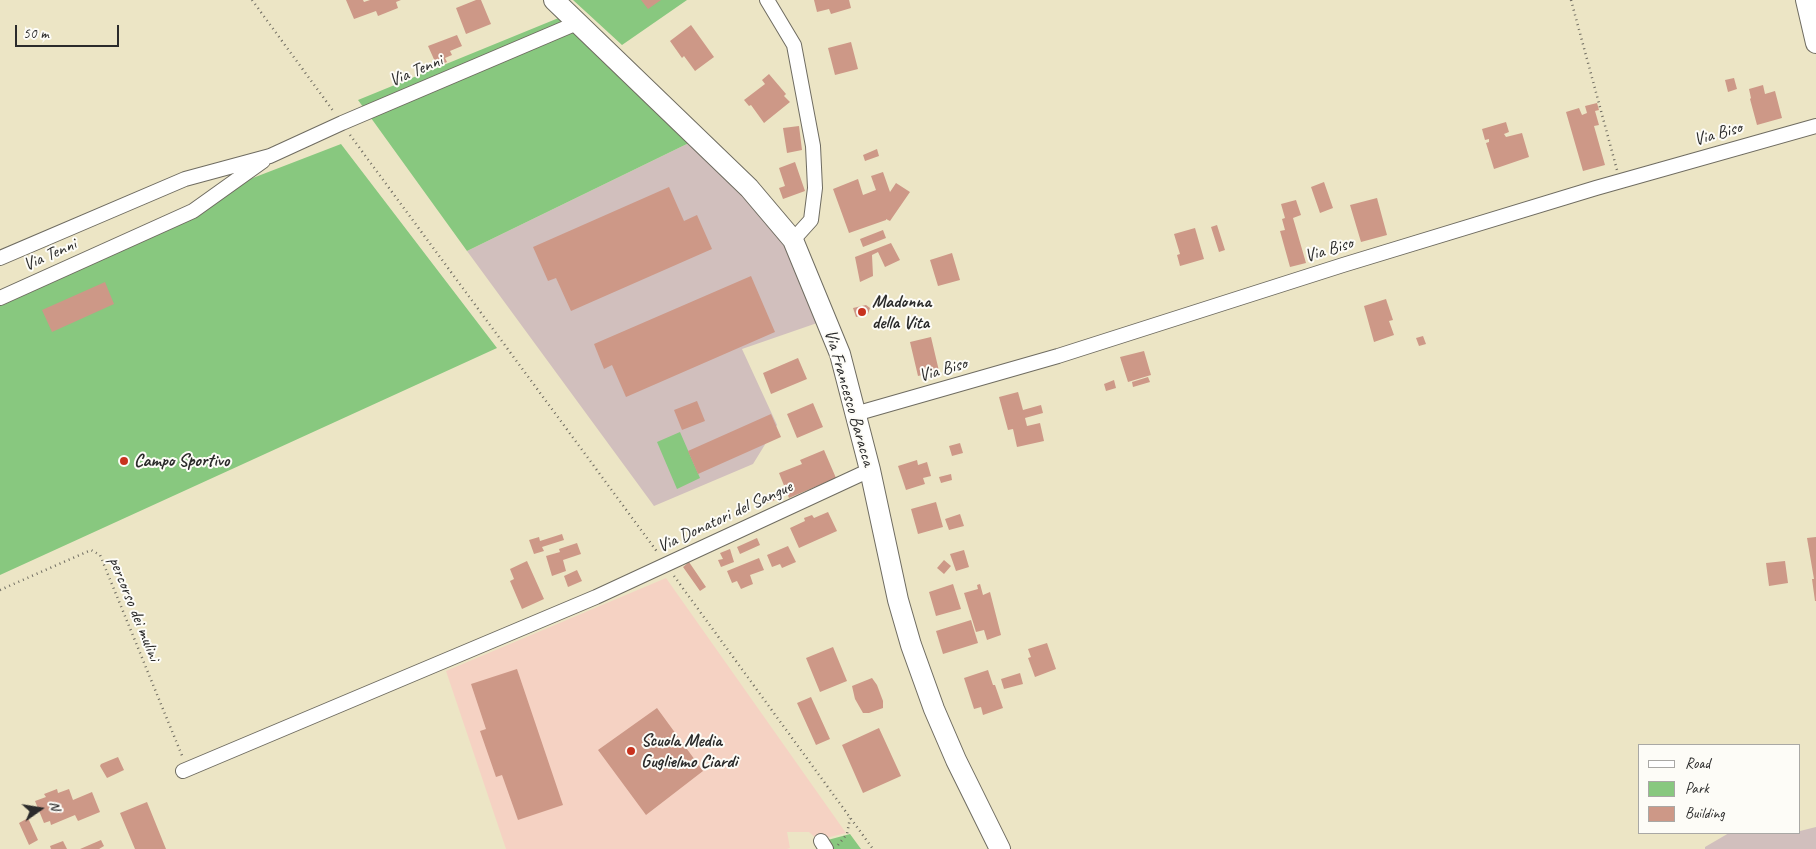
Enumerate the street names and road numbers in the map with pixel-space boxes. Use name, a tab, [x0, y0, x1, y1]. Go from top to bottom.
street label: Via Tenni	[386, 50, 446, 92]
street label: Via Biso	[1691, 117, 1745, 151]
street label: Via Biso	[1302, 232, 1356, 268]
street label: Via Tenni	[20, 234, 80, 276]
street label: Via Francesco Baracca	[819, 327, 879, 469]
street label: Via Biso	[916, 353, 970, 387]
street label: Via Donatori del Sangue	[654, 476, 796, 558]
street label: percorso dei mulini	[103, 554, 165, 664]

